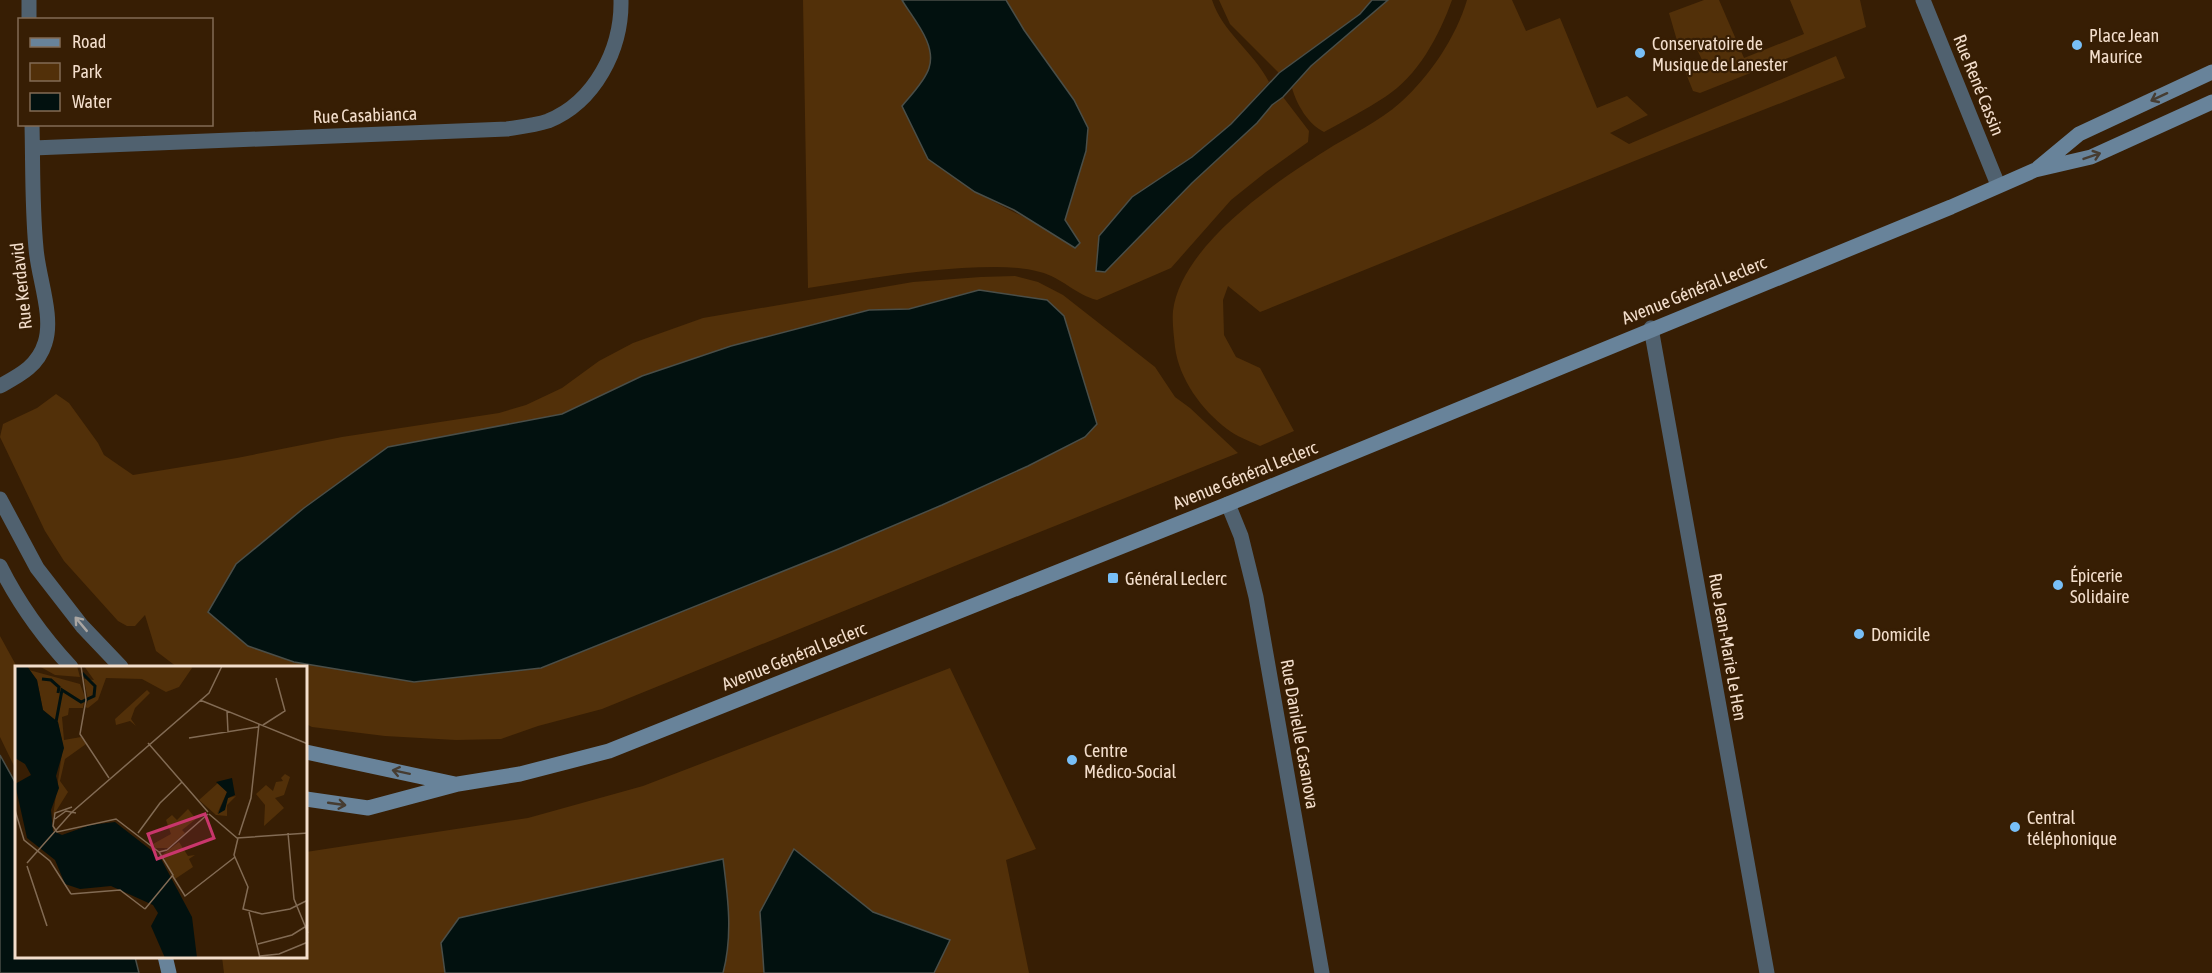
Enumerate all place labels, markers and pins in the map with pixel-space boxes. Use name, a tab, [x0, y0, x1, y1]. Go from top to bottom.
place label: Place Jean Maurice	[2089, 25, 2159, 67]
place label: Conservatoire de Musique de Lanester	[1652, 33, 1788, 75]
marker: Place Jean Maurice	[2070, 38, 2084, 52]
marker: Conservatoire de Musique de Lanester	[1633, 46, 1647, 60]
place label: Épicerie Solidaire	[2070, 565, 2129, 607]
place label: Général Leclerc	[1125, 568, 1227, 589]
marker: Général Leclerc	[1106, 571, 1120, 585]
marker: Épicerie Solidaire	[2051, 578, 2065, 592]
place label: Domicile	[1871, 624, 1930, 645]
marker: Domicile	[1852, 627, 1866, 641]
place label: Centre Médico-Social	[1084, 740, 1177, 782]
marker: Centre Médico-Social	[1065, 753, 1079, 767]
place label: Central téléphonique	[2027, 807, 2117, 849]
marker: Central téléphonique	[2008, 820, 2022, 834]

